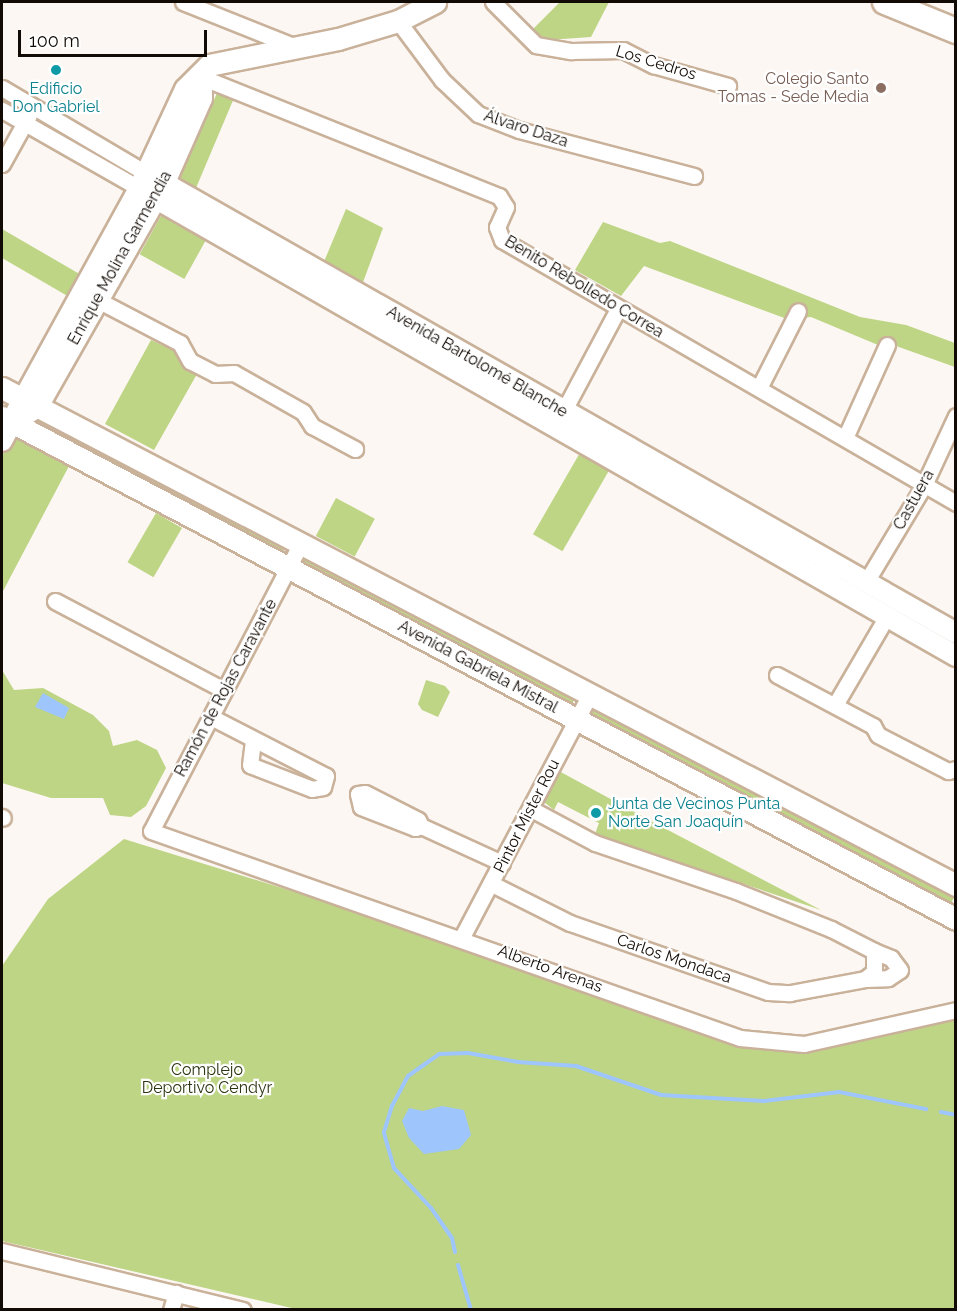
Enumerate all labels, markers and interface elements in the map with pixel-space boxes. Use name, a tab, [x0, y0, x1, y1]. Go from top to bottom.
scale bar	[21, 18, 210, 56]
text: 100 m	[29, 30, 80, 51]
street label: Los Cedros	[613, 42, 699, 84]
marker: Edificio Don Gabriel	[49, 63, 63, 77]
place label: Colegio Santo Tomas - Sede Media	[717, 69, 869, 107]
place label: Edificio Don Gabriel	[12, 79, 100, 117]
marker: Colegio Santo Tomas - Sede Media	[874, 81, 888, 95]
street label: Álvaro Daza	[481, 106, 571, 152]
street label: Enrique Molina Garmendia	[64, 168, 176, 348]
street label: Benito Rebolledo Correa	[501, 232, 667, 342]
street label: Avenida Bartolomé Blanche	[383, 302, 571, 422]
street label: Castuera	[890, 466, 938, 534]
street label: Ramón de Rojas Caravante	[171, 596, 281, 780]
street label: Avenida Gabriela Mistral	[395, 617, 561, 717]
street label: Pintor Mister Rou	[490, 756, 564, 876]
place label: Junta de Vecinos Punta Norte San Joaquín	[608, 794, 781, 832]
marker: Junta de Vecinos Punta Norte San Joaquín	[589, 806, 603, 820]
street label: Carlos Mondaca	[614, 930, 734, 988]
street label: Alberto Arenas	[495, 941, 605, 997]
park label: Complejo Deportivo Cendyr	[142, 1060, 272, 1098]

